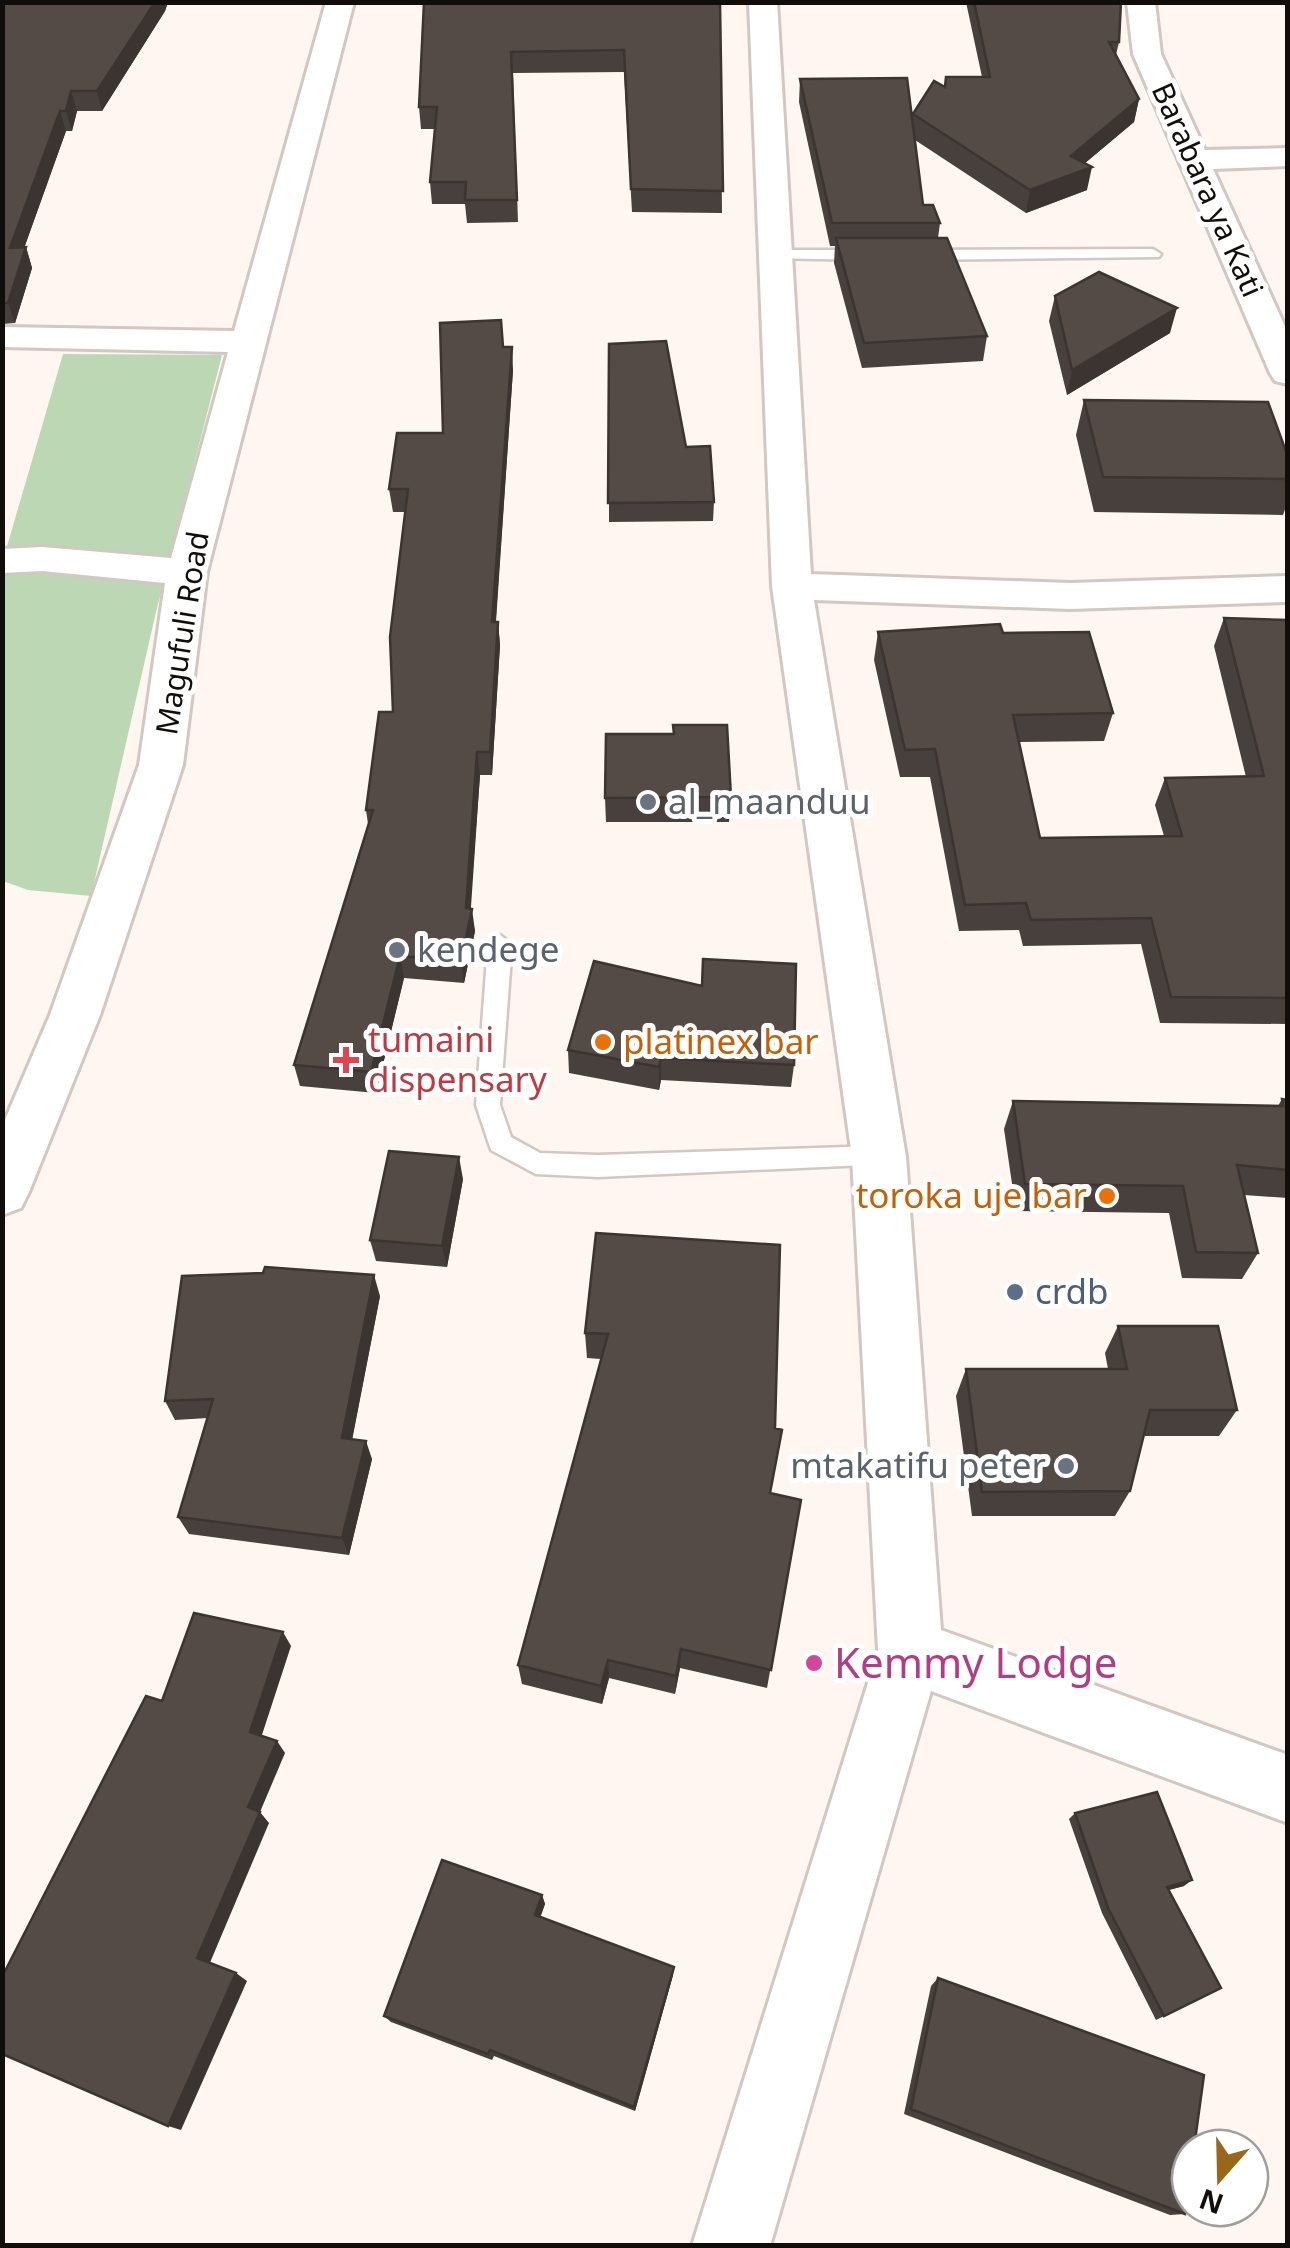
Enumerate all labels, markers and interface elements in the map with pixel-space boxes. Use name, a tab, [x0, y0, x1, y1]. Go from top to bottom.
street label: Barabara ya Kati	[1143, 76, 1274, 303]
street label: Magufuli Road	[145, 528, 218, 737]
place label: al_maanduu	[668, 777, 871, 824]
marker: al_maanduu	[637, 791, 659, 813]
place label: kendege	[417, 925, 560, 972]
marker: kendege	[386, 939, 408, 961]
place label: tumaini dispensary	[368, 1015, 547, 1102]
place label: platinex bar	[623, 1017, 819, 1064]
marker: platinex bar	[592, 1031, 614, 1053]
marker: tumaini dispensary	[333, 1047, 359, 1073]
place label: toroka uje bar	[856, 1171, 1087, 1218]
marker: toroka uje bar	[1096, 1185, 1118, 1207]
place label: crdb	[1035, 1267, 1109, 1314]
marker: crdb	[1004, 1281, 1026, 1303]
place label: mtakatifu peter	[790, 1441, 1046, 1488]
marker: mtakatifu peter	[1055, 1455, 1077, 1477]
place label: Kemmy Lodge	[834, 1633, 1117, 1690]
marker: Kemmy Lodge	[803, 1652, 825, 1674]
north arrow	[1170, 2128, 1270, 2228]
text: N	[1194, 2181, 1228, 2224]

